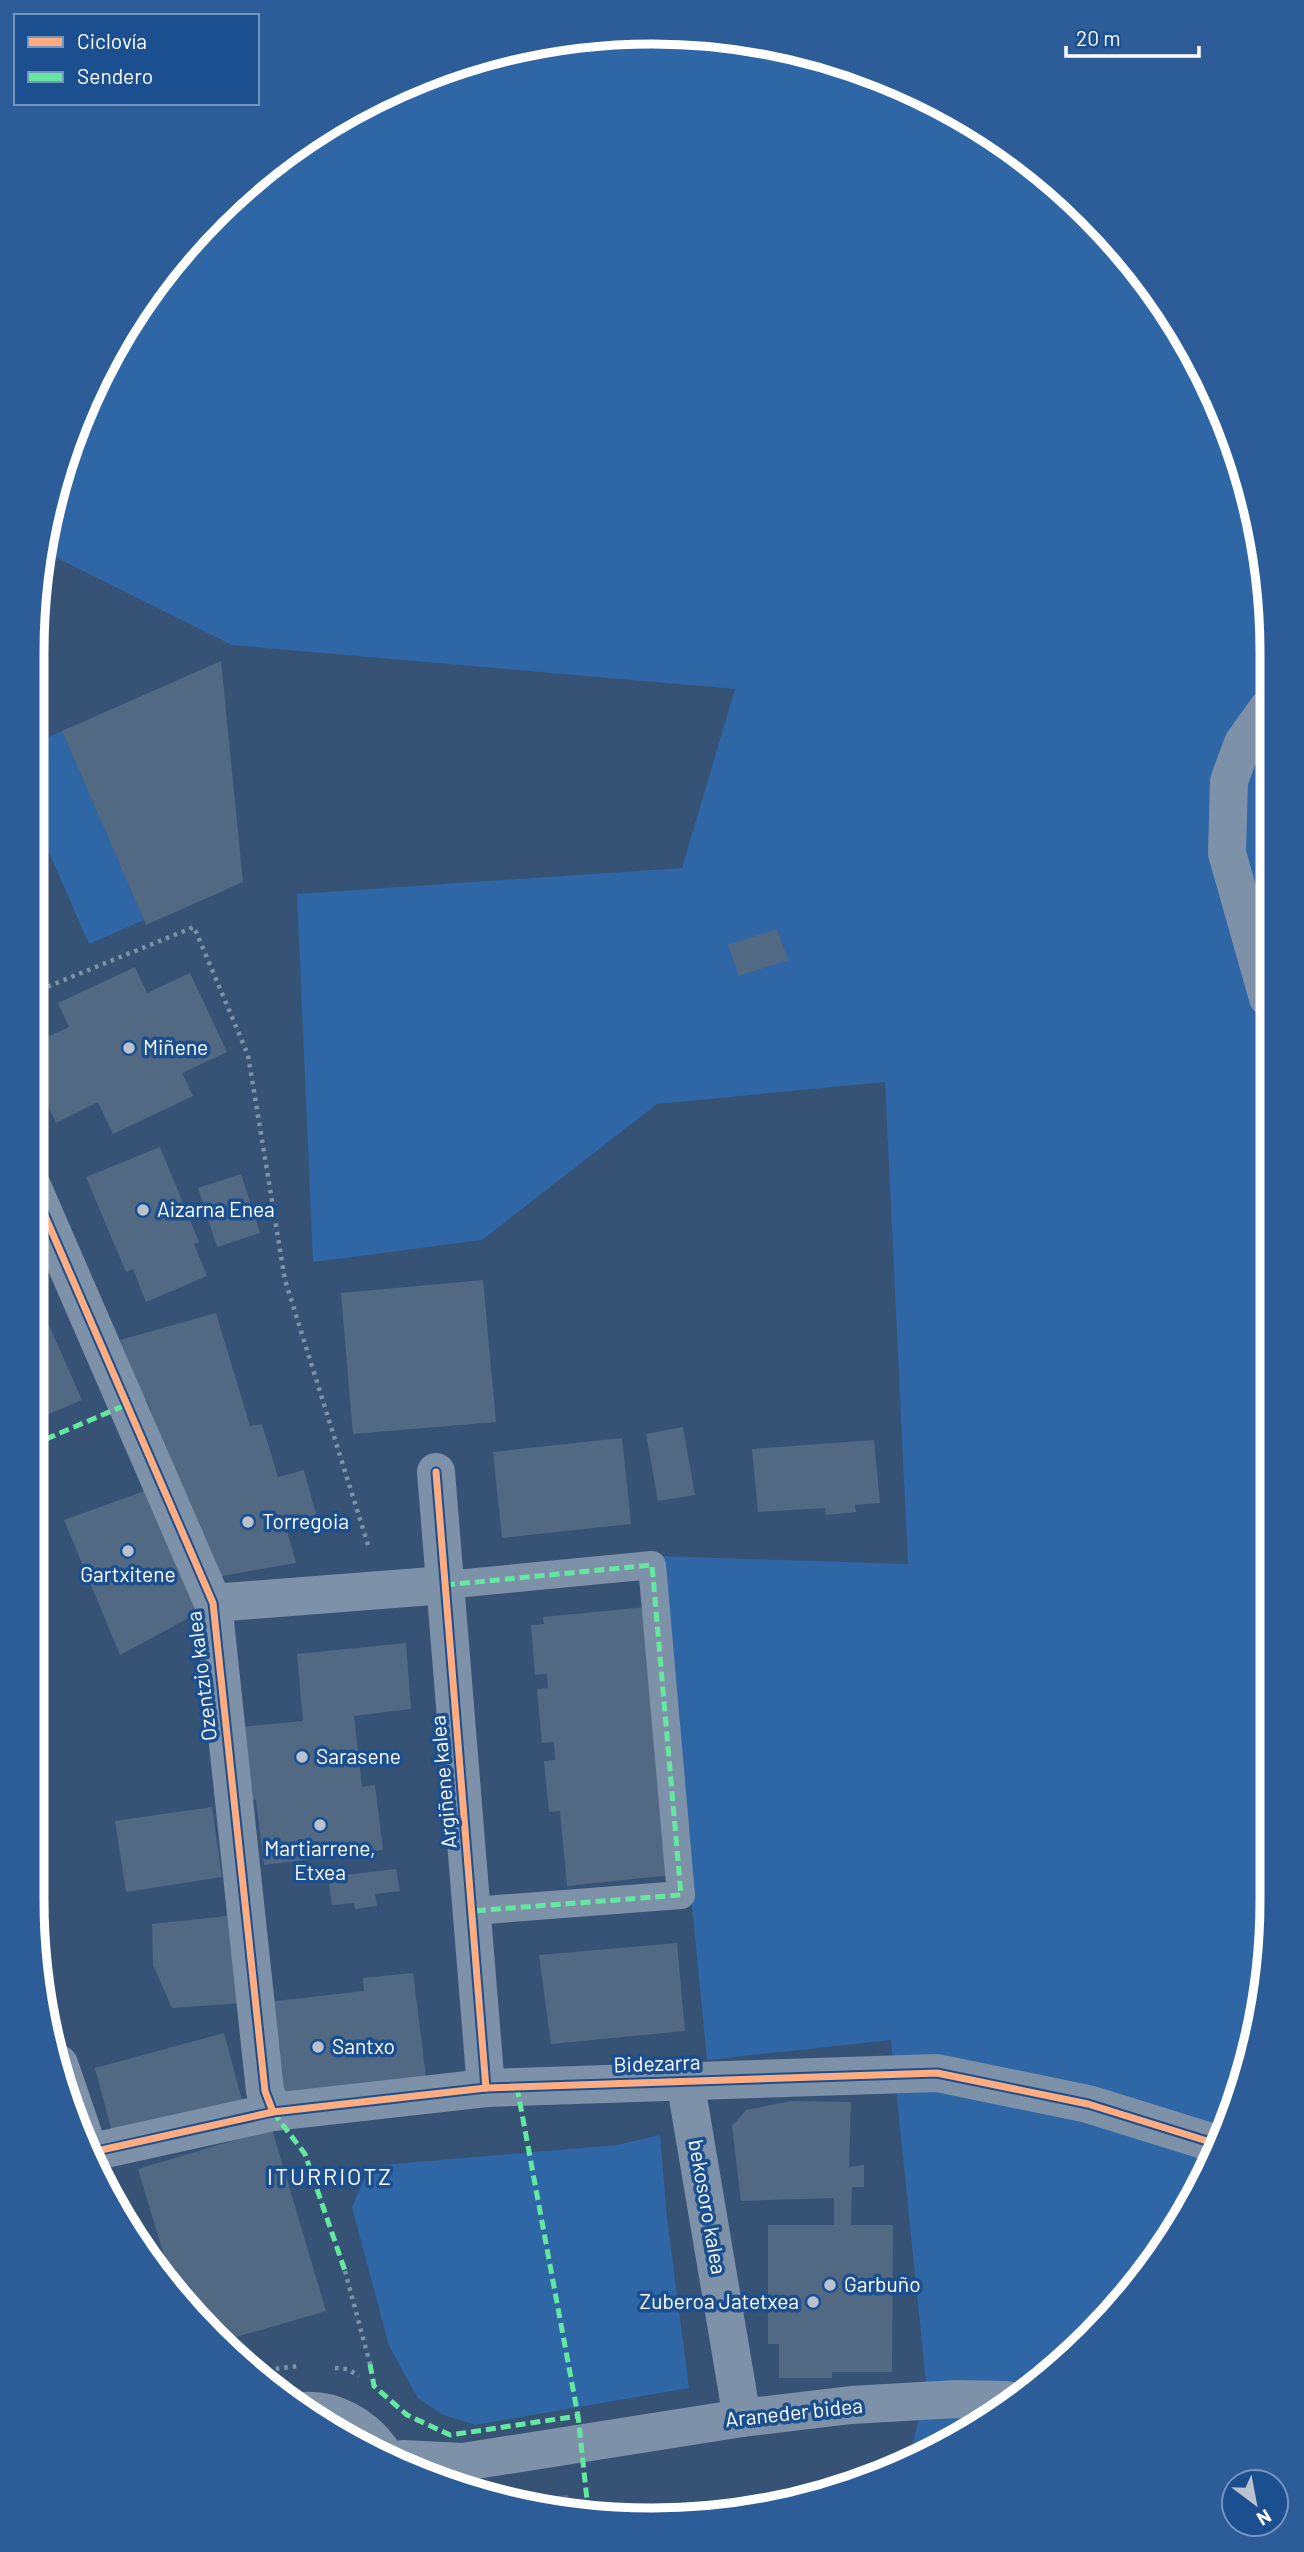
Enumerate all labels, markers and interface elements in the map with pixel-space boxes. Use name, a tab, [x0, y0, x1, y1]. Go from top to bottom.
legend	[14, 14, 259, 105]
scale bar	[1066, 14, 1199, 58]
text: 20 m	[1076, 25, 1121, 50]
text: Ciclovía	[77, 28, 147, 53]
text: Sendero	[77, 63, 153, 88]
place label: Miñene	[143, 1034, 208, 1059]
marker: Miñene	[121, 1040, 137, 1056]
place label: Aizarna Enea	[157, 1196, 275, 1221]
marker: Aizarna Enea	[135, 1202, 151, 1218]
place label: Torregoia	[262, 1508, 349, 1533]
marker: Torregoia	[240, 1514, 256, 1530]
marker: Gartxitene	[120, 1543, 136, 1559]
place label: Gartxitene	[80, 1561, 176, 1586]
street label: Ozentzio kalea	[180, 1610, 221, 1743]
street label: Argiñene kalea	[424, 1715, 461, 1850]
place label: Sarasene	[316, 1743, 401, 1768]
marker: Sarasene	[294, 1749, 310, 1765]
marker: Martiarrene, Etxea	[312, 1817, 328, 1833]
place label: Martiarrene, Etxea	[264, 1835, 376, 1884]
place label: Santxo	[332, 2033, 395, 2058]
marker: Santxo	[310, 2039, 326, 2055]
street label: Bidezarra	[613, 2048, 701, 2077]
street label: bekosoro kalea	[684, 2137, 733, 2276]
district label: ITURRIOTZ	[267, 2162, 393, 2190]
place label: Garbuño	[844, 2271, 921, 2296]
marker: Garbuño	[822, 2277, 838, 2293]
place label: Zuberoa Jatetxea	[640, 2288, 799, 2313]
marker: Zuberoa Jatetxea	[805, 2294, 821, 2310]
street label: Araneder bidea	[724, 2392, 864, 2431]
north arrow	[1220, 2468, 1290, 2538]
text: N	[1253, 2505, 1276, 2531]

